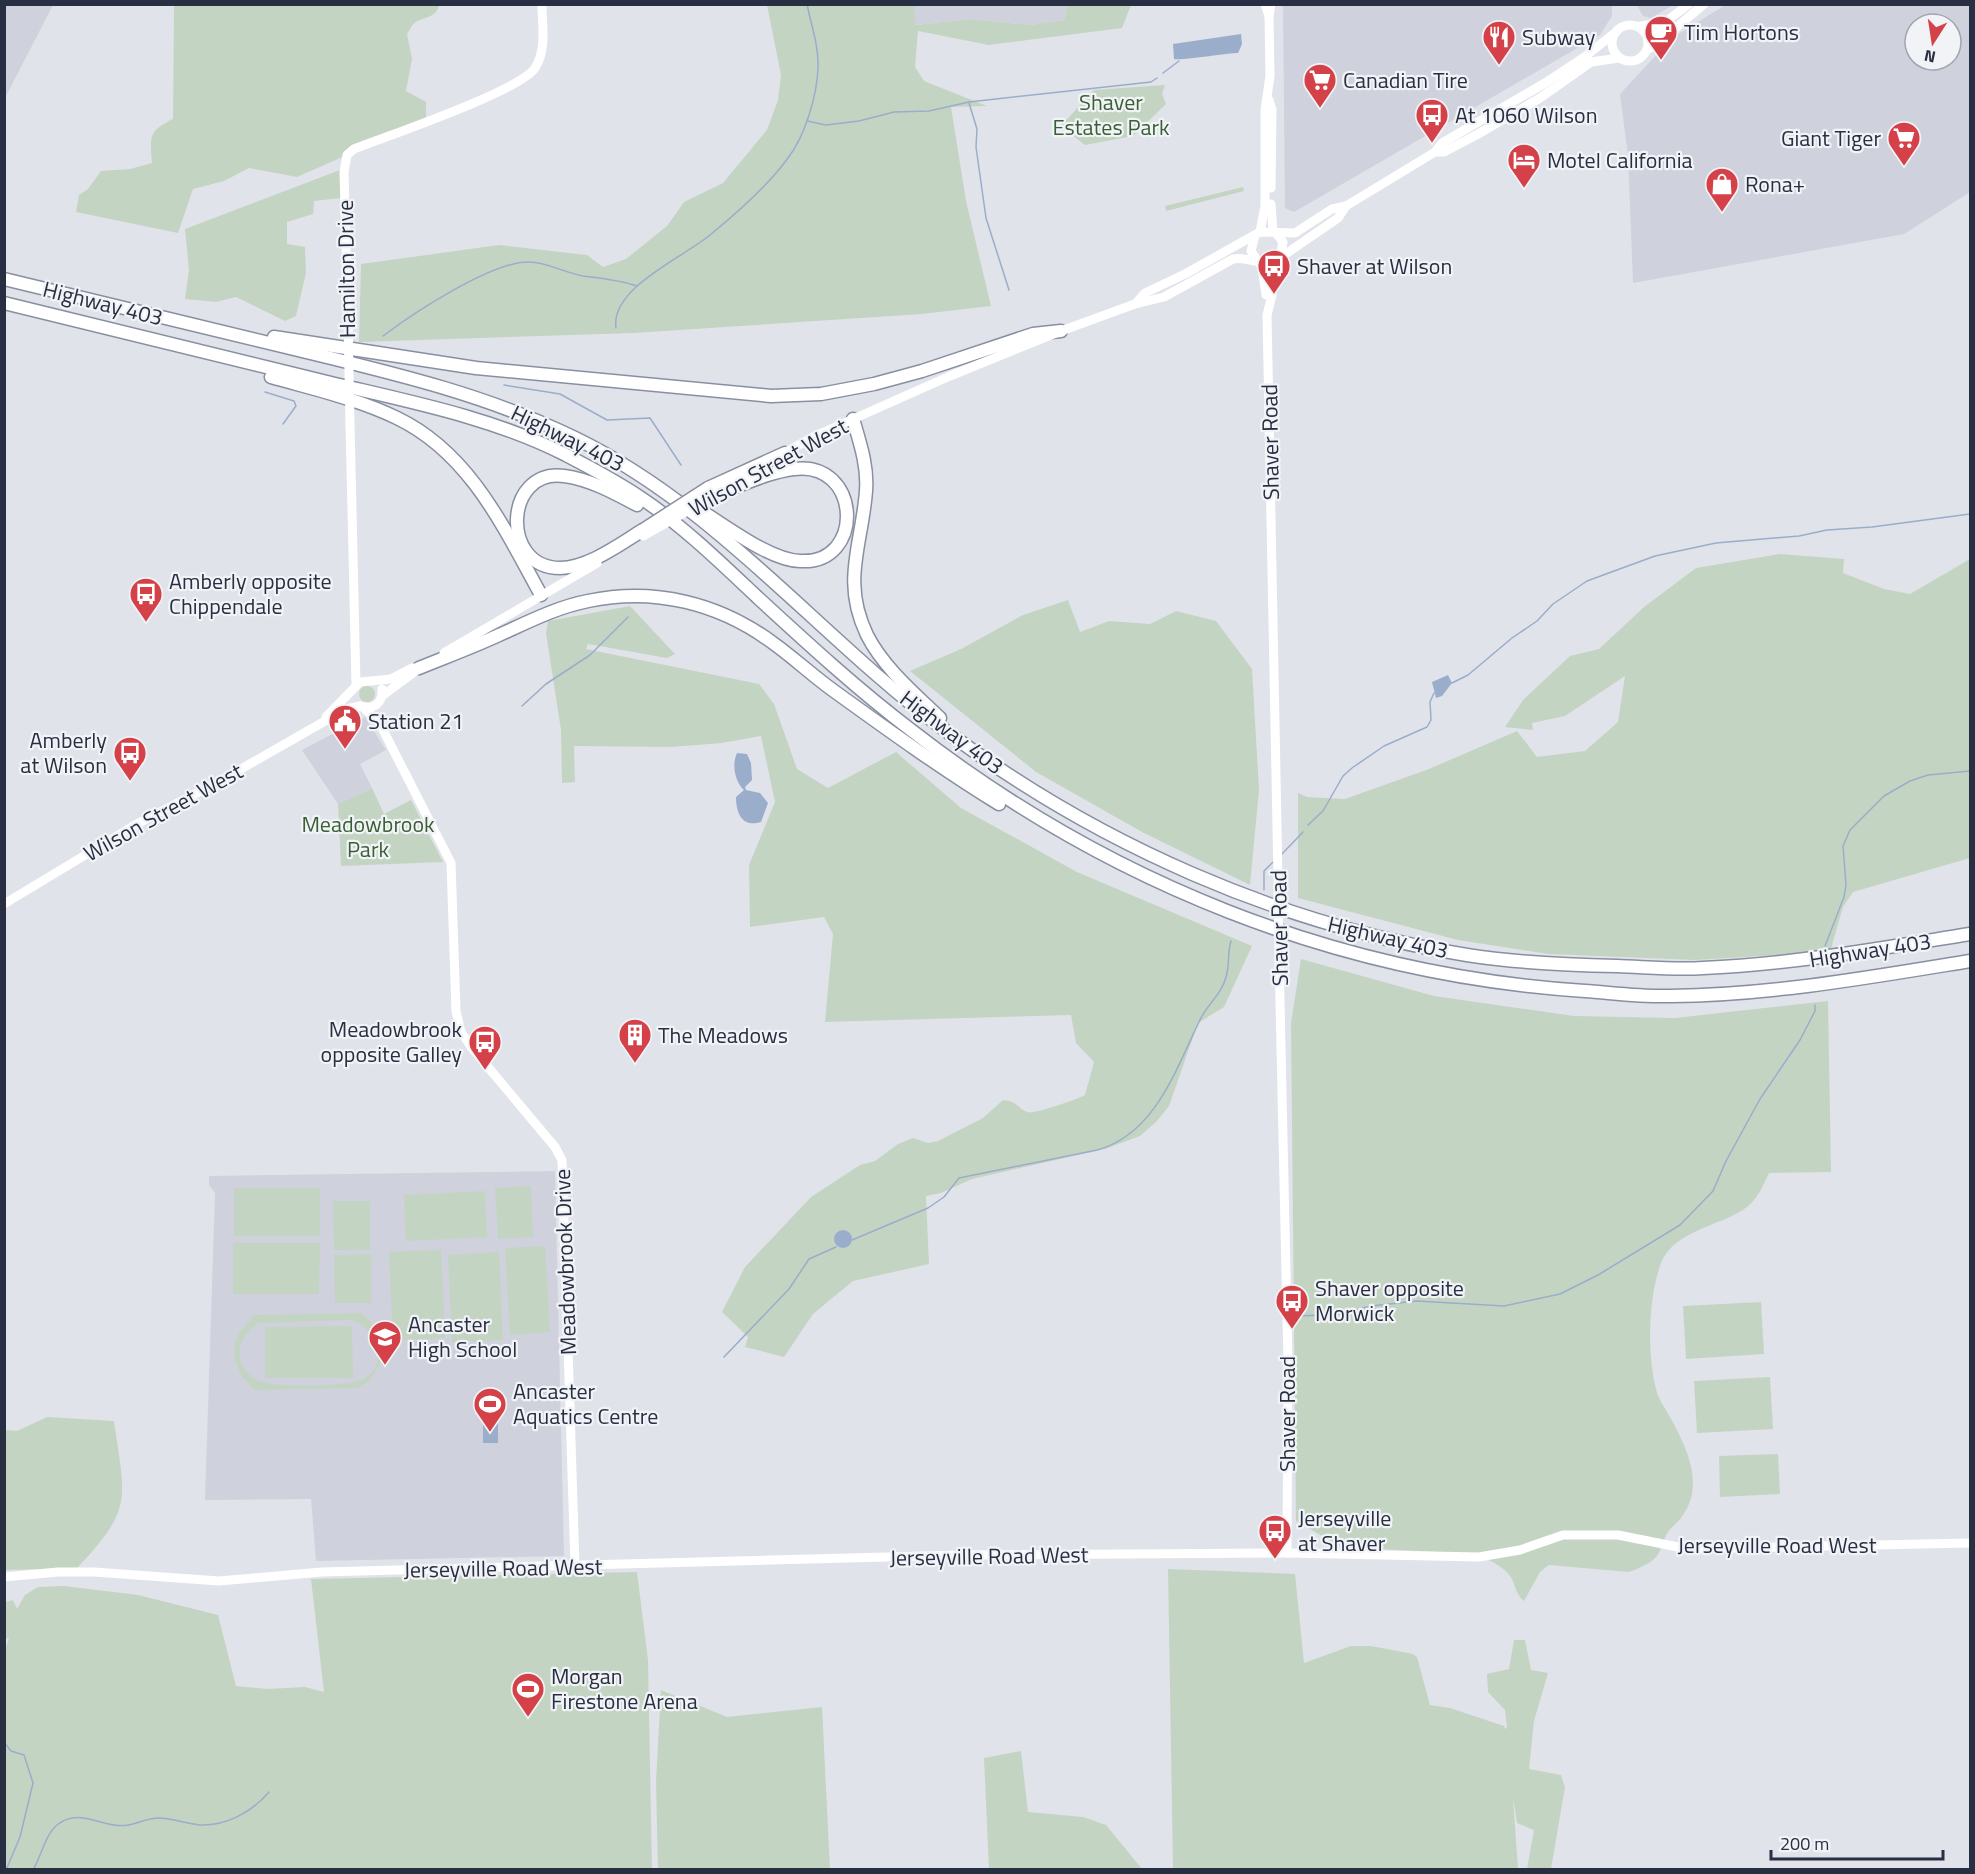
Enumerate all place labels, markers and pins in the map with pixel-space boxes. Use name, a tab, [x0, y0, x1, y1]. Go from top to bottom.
cafe icon: Tim Hortons	[1643, 14, 1679, 61]
place label: Tim Hortons	[1684, 15, 1799, 49]
restaurant icon: Subway	[1481, 19, 1517, 66]
place label: Subway	[1522, 20, 1596, 54]
supermarket icon: Canadian Tire	[1302, 62, 1338, 109]
place label: Canadian Tire	[1343, 63, 1468, 97]
bus stop icon: At 1060 Wilson	[1414, 97, 1450, 144]
place label: At 1060 Wilson	[1455, 98, 1598, 132]
supermarket icon: Giant Tiger	[1886, 120, 1922, 167]
place label: Giant Tiger	[1781, 121, 1881, 155]
hotel icon: Motel California	[1506, 142, 1542, 189]
place label: Motel California	[1547, 143, 1693, 177]
shop icon: Rona+	[1704, 166, 1740, 213]
place label: Rona+	[1745, 167, 1805, 201]
bus stop icon: Shaver at Wilson	[1256, 248, 1292, 295]
place label: Shaver at Wilson	[1297, 249, 1452, 283]
place label: Amberly opposite Chippendale	[169, 564, 332, 623]
bus stop icon: Amberly opposite Chippendale	[128, 576, 164, 623]
public building icon: Station 21	[327, 703, 363, 750]
place label: Station 21	[368, 704, 464, 738]
place label: Amberly at Wilson	[20, 723, 107, 782]
bus stop icon: Amberly at Wilson	[112, 735, 148, 782]
place label: Meadowbrook opposite Galley	[321, 1012, 462, 1071]
building icon: The Meadows	[617, 1017, 653, 1064]
place label: The Meadows	[658, 1018, 788, 1052]
bus stop icon: Meadowbrook opposite Galley	[467, 1024, 503, 1071]
place label: Shaver opposite Morwick	[1315, 1271, 1464, 1330]
bus stop icon: Shaver opposite Morwick	[1274, 1283, 1310, 1330]
place label: Ancaster High School	[408, 1307, 517, 1366]
school or university icon: Ancaster High School	[367, 1319, 403, 1366]
place label: Ancaster Aquatics Centre	[513, 1374, 658, 1433]
sports icon: Ancaster Aquatics Centre	[472, 1386, 508, 1433]
place label: Jerseyville at Shaver	[1298, 1501, 1391, 1560]
bus stop icon: Jerseyville at Shaver	[1257, 1513, 1293, 1560]
place label: Morgan Firestone Arena	[551, 1659, 698, 1718]
sports icon: Morgan Firestone Arena	[510, 1671, 546, 1718]

